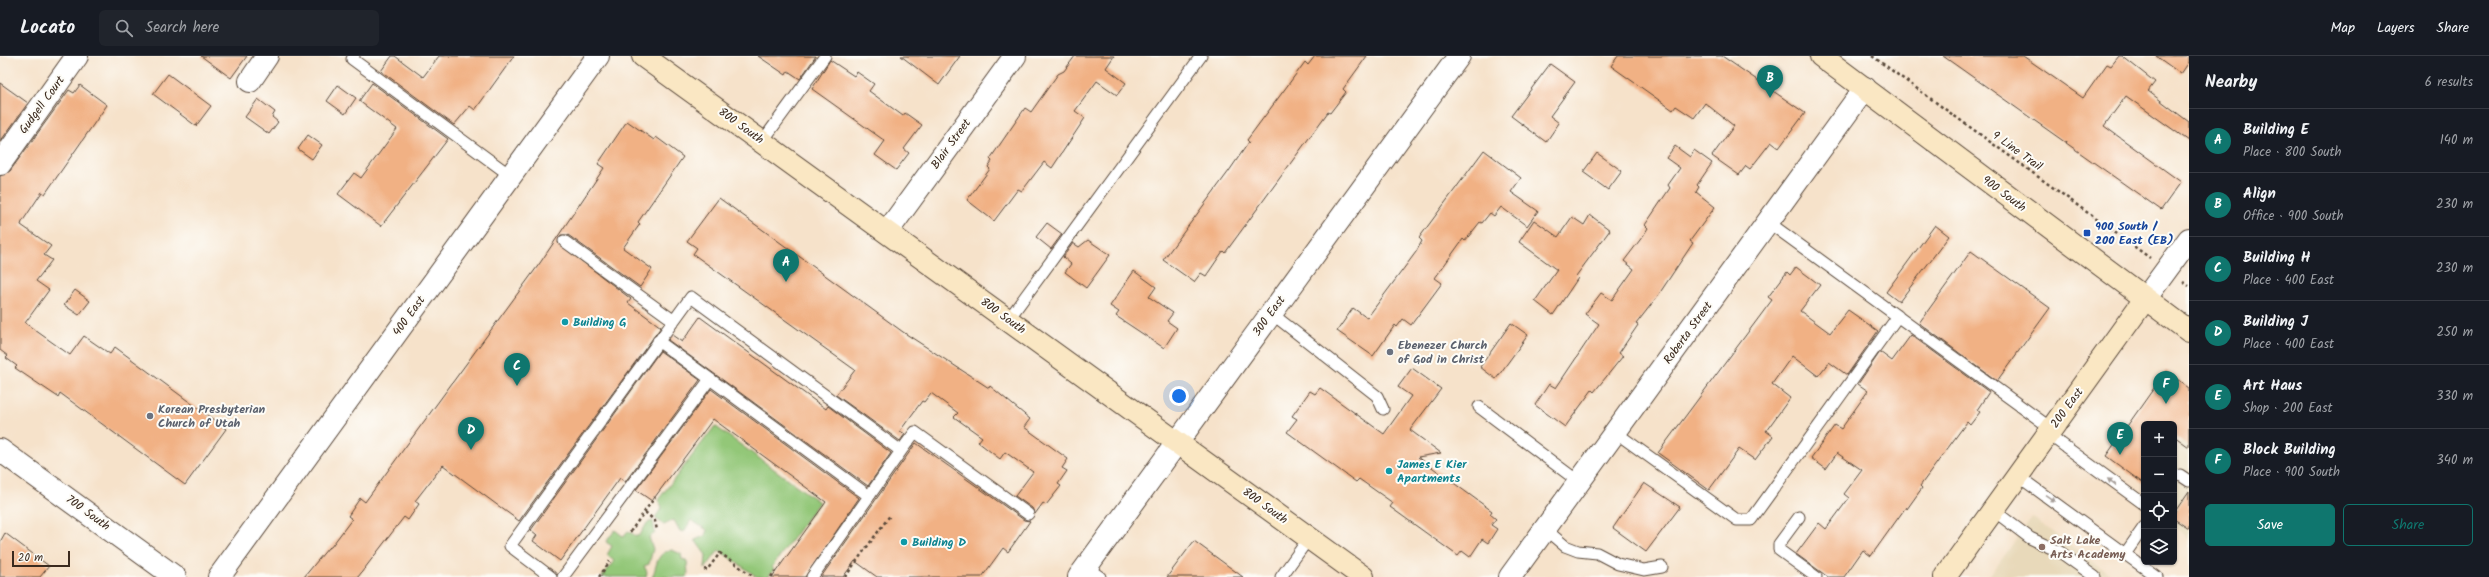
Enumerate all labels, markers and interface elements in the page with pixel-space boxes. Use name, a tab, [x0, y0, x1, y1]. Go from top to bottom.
search box	[99, 10, 379, 46]
text: Locato	[20, 13, 75, 43]
text: Search here	[145, 16, 219, 40]
icon: search	[113, 17, 135, 39]
text: Map	[2331, 17, 2355, 39]
text: Layers	[2377, 17, 2415, 39]
text: Share	[2437, 17, 2469, 39]
pin: B	[1757, 65, 1783, 98]
text: Nearby	[2205, 69, 2257, 96]
street label: Gudgell Court	[14, 72, 70, 138]
text: 6 results	[2425, 72, 2473, 93]
street label: 800 South	[714, 103, 768, 149]
street label: Blair Street	[926, 115, 976, 173]
text: Building E	[2243, 118, 2309, 142]
street label: 9 Line Trail	[1988, 126, 2046, 176]
text: A	[2214, 130, 2222, 151]
text: 140 m	[2440, 130, 2473, 151]
text: Place · 800 South	[2243, 142, 2342, 163]
street label: 900 South	[1978, 171, 2030, 217]
text: Align	[2243, 182, 2276, 206]
text: B	[2214, 194, 2222, 215]
text: 230 m	[2436, 194, 2473, 215]
text: Office · 900 South	[2243, 206, 2343, 227]
place label: 900 South / 200 East (EB)	[2095, 217, 2174, 250]
marker: 900 South / 200 East (EB)	[2082, 228, 2092, 238]
text: Building H	[2243, 246, 2311, 270]
pin: A	[773, 249, 799, 282]
text: C	[2214, 258, 2222, 279]
text: 230 m	[2436, 258, 2473, 279]
text: Place · 400 East	[2243, 270, 2334, 291]
street label: 300 East	[1248, 291, 1290, 340]
street label: 400 East	[388, 292, 430, 340]
street label: 800 South	[976, 293, 1030, 339]
street label: Roberta Street	[1659, 297, 1718, 368]
text: Building J	[2243, 310, 2308, 334]
place label: Building G	[573, 313, 626, 332]
marker: Building G	[560, 317, 570, 327]
text: D	[2214, 322, 2222, 343]
text: 250 m	[2436, 322, 2473, 343]
text: Place · 400 East	[2243, 334, 2334, 355]
place label: Ebenezer Church of God in Christ	[1398, 336, 1488, 369]
marker: Ebenezer Church of God in Christ	[1385, 347, 1395, 357]
pin: C	[504, 353, 530, 386]
pin: F	[2153, 371, 2179, 404]
text: Art Haus	[2243, 374, 2302, 398]
street label: 200 East	[2046, 383, 2088, 432]
your location	[1169, 386, 1189, 406]
text: E	[2214, 386, 2222, 407]
text: 330 m	[2436, 386, 2473, 407]
text: Shop · 200 East	[2243, 398, 2333, 419]
place label: Korean Presbyterian Church of Utah	[158, 400, 266, 433]
marker: Korean Presbyterian Church of Utah	[145, 411, 155, 421]
pin: D	[458, 417, 484, 450]
map controls	[2141, 421, 2177, 565]
button: +	[2141, 421, 2177, 457]
pin: E	[2107, 422, 2133, 455]
text: Block Building	[2243, 438, 2336, 462]
text: F	[2214, 450, 2222, 471]
text: 340 m	[2436, 450, 2473, 471]
place label: James E Kier Apartments	[1397, 455, 1467, 488]
button: −	[2141, 457, 2177, 493]
text: Place · 900 South	[2243, 462, 2340, 483]
marker: James E Kier Apartments	[1384, 466, 1394, 476]
one-way arrow	[2107, 478, 2118, 486]
street label: 800 South	[1238, 483, 1292, 529]
street label: 700 South	[62, 490, 114, 536]
button: locate	[2141, 493, 2177, 529]
one-way arrow	[2045, 494, 2055, 502]
button: Save	[2205, 504, 2335, 546]
button: Share	[2343, 504, 2473, 546]
button: layers	[2141, 529, 2177, 565]
place label: Salt Lake Arts Academy	[2050, 531, 2126, 564]
place label: Building D	[912, 533, 966, 552]
marker: Building D	[899, 537, 909, 547]
marker: Salt Lake Arts Academy	[2037, 542, 2047, 552]
scale bar	[12, 549, 70, 568]
text: 20 m	[18, 549, 43, 567]

